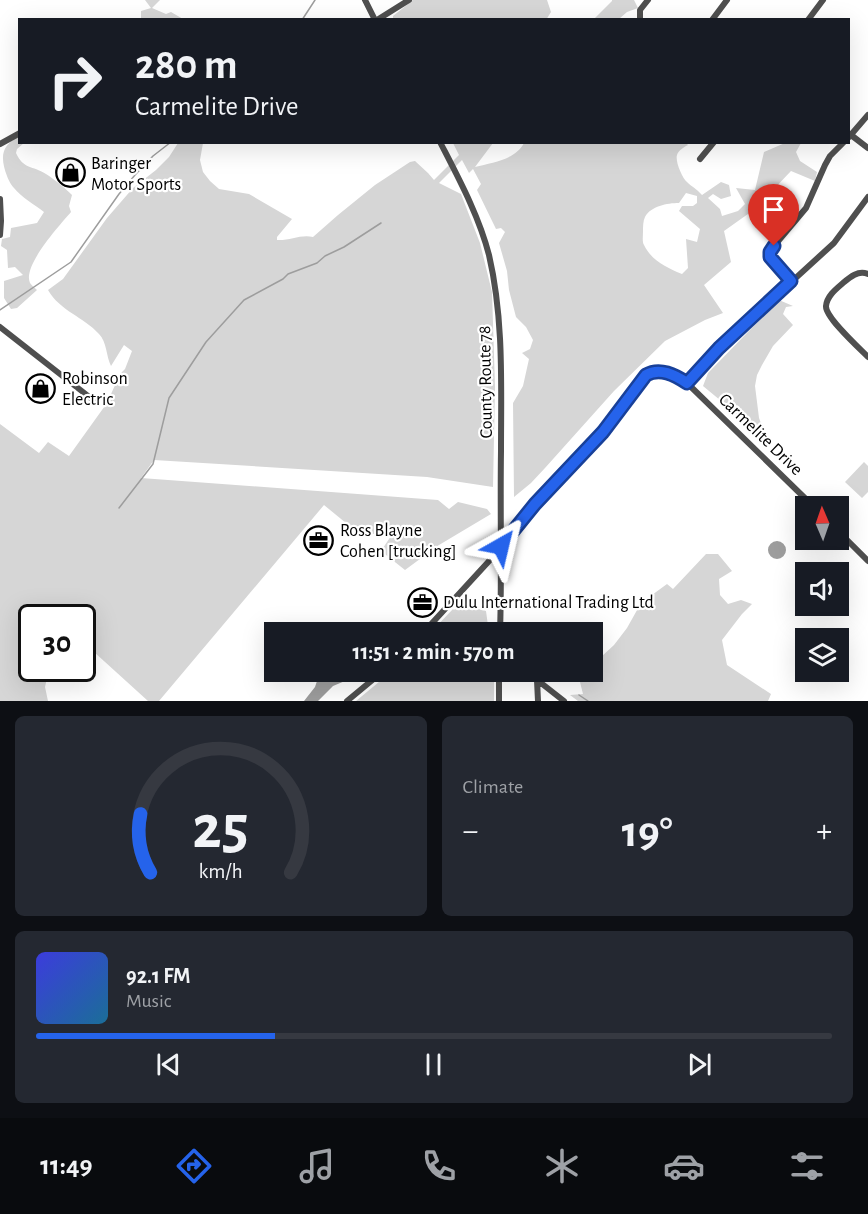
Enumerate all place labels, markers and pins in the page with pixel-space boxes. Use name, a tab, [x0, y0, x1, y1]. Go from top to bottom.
place label: Baringer Motor Sports	[91, 155, 181, 194]
shop icon: Baringer Motor Sports	[54, 157, 86, 189]
pin	[748, 184, 799, 246]
place label: Robinson Electric	[62, 370, 128, 409]
shop icon: Robinson Electric	[25, 372, 57, 404]
place label: Ross Blayne Cohen [trucking]	[340, 522, 456, 561]
office icon: Ross Blayne Cohen [trucking]	[303, 524, 335, 556]
office icon: Dulu International Trading Ltd	[406, 586, 438, 618]
place label: Dulu International Trading Ltd	[443, 594, 654, 612]

